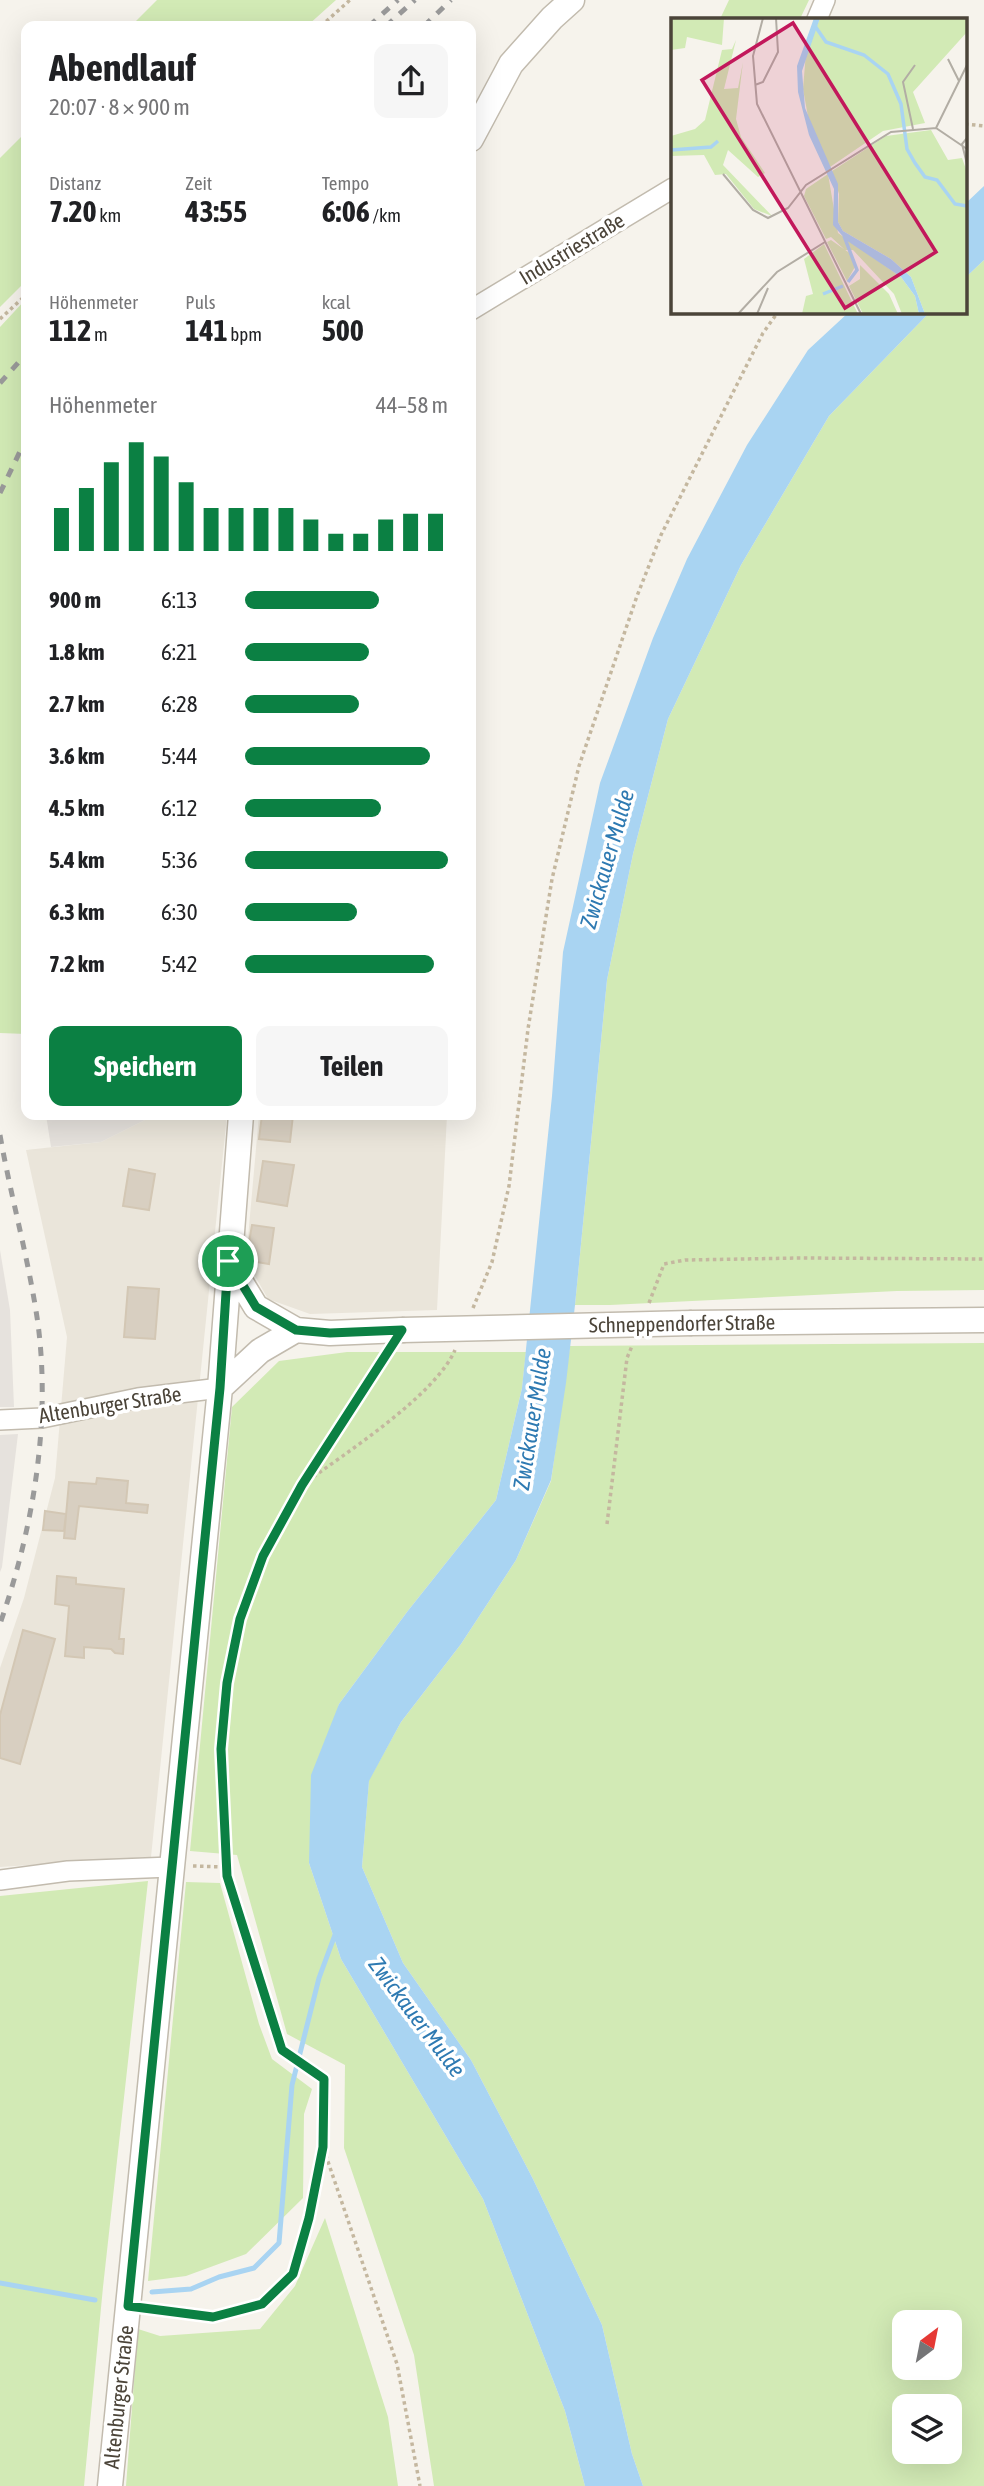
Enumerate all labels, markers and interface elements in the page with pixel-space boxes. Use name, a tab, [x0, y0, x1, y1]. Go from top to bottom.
inset map	[671, 18, 967, 313]
button: share	[374, 44, 448, 118]
text: Abendlauf	[49, 46, 196, 89]
text: 20:07 · 8 × 900 m	[49, 94, 190, 120]
text: Distanz	[49, 172, 101, 194]
text: Zeit	[185, 172, 212, 194]
text: Tempo	[322, 172, 369, 194]
text: 7.20	[49, 194, 97, 228]
text: 43:55	[185, 194, 247, 228]
text: 6:06	[322, 194, 370, 228]
text: km	[97, 204, 121, 226]
text: /km	[370, 204, 401, 226]
street label: Industriestraße	[515, 207, 628, 289]
text: Höhenmeter	[49, 291, 138, 313]
text: Puls	[185, 291, 216, 313]
text: kcal	[322, 291, 351, 313]
text: 112	[49, 313, 91, 347]
text: 141	[185, 313, 228, 347]
text: 500	[322, 313, 364, 347]
text: m	[91, 323, 108, 345]
text: bpm	[228, 323, 262, 345]
text: Höhenmeter	[49, 392, 157, 418]
text: 44–58 m	[376, 392, 448, 418]
text: 900 m	[49, 587, 101, 613]
text: 6:13	[161, 587, 198, 613]
text: 1.8 km	[49, 639, 105, 665]
text: 6:21	[161, 639, 198, 665]
text: 2.7 km	[49, 691, 105, 717]
text: 6:28	[161, 691, 198, 717]
text: 3.6 km	[49, 743, 105, 769]
text: 5:44	[161, 743, 198, 769]
water label: Zwickauer Mulde	[575, 787, 639, 931]
text: 4.5 km	[49, 795, 105, 821]
text: 6:12	[161, 795, 198, 821]
text: 5.4 km	[49, 847, 105, 873]
text: 5:36	[161, 847, 198, 873]
text: 6.3 km	[49, 899, 105, 925]
text: 6:30	[161, 899, 198, 925]
text: 7.2 km	[49, 951, 105, 977]
text: 5:42	[161, 951, 198, 977]
button: Speichern	[49, 1026, 242, 1106]
button: Teilen	[256, 1026, 448, 1106]
pin	[198, 1231, 258, 1291]
icon: arrive	[209, 1242, 247, 1280]
street label: Schneppendorfer Straße	[589, 1309, 775, 1337]
water label: Zwickauer Mulde	[508, 1346, 556, 1492]
street label: Altenburger Straße	[37, 1381, 183, 1427]
water label: Zwickauer Mulde	[363, 1952, 471, 2082]
north arrow	[892, 2310, 962, 2380]
map controls	[892, 2310, 962, 2464]
street label: Altenburger Straße	[99, 2324, 137, 2470]
button: layers	[892, 2394, 962, 2464]

